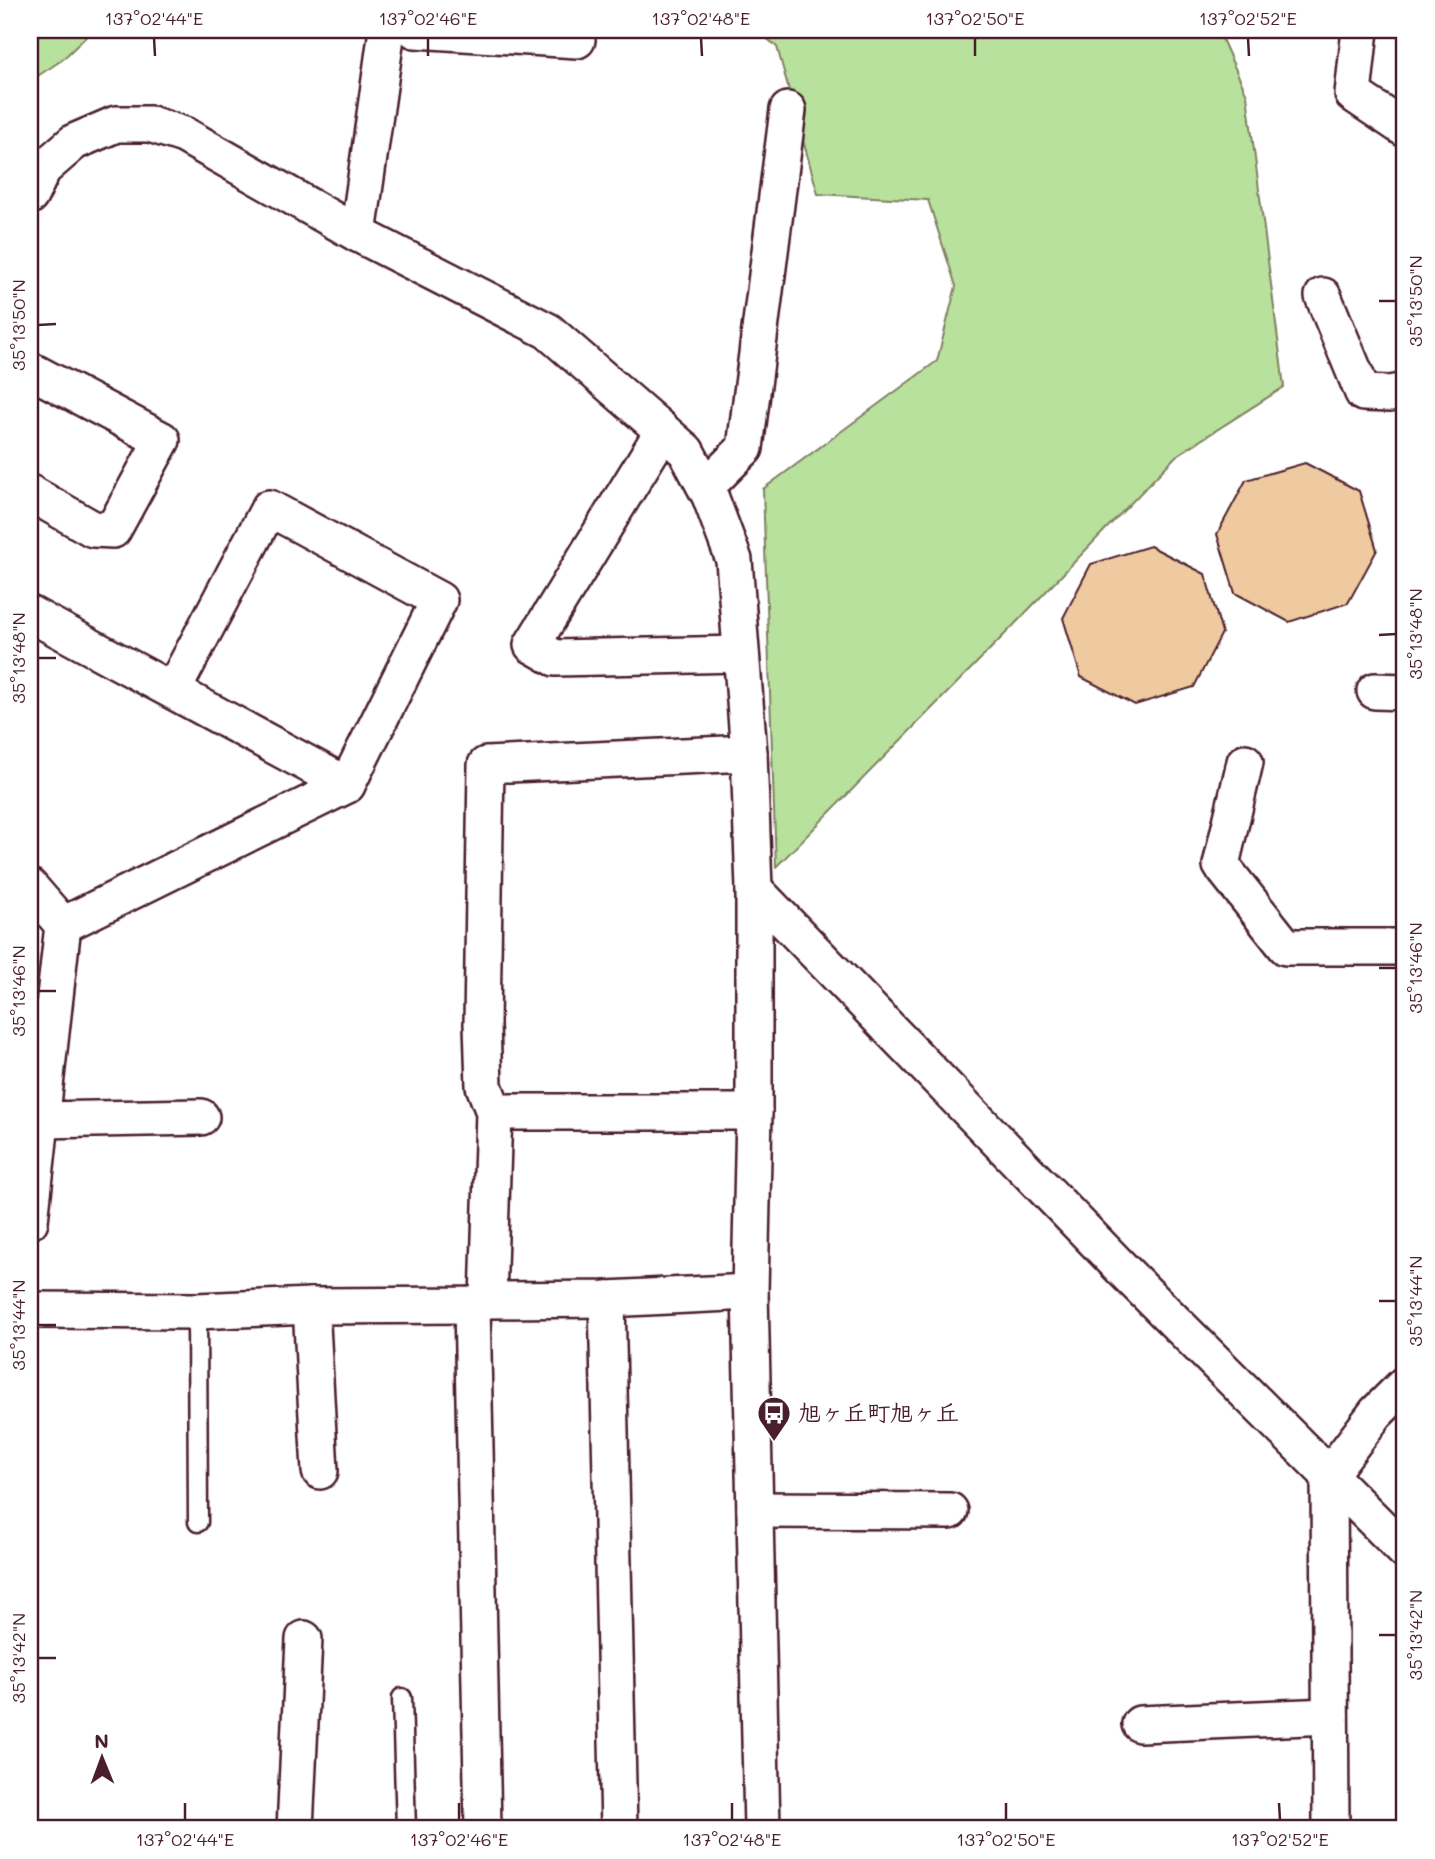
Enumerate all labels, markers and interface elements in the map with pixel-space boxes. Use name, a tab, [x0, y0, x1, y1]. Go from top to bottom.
text: 137°02'44"E	[105, 6, 203, 30]
text: 137°02'46"E	[379, 6, 477, 30]
text: 137°02'48"E	[652, 6, 750, 30]
text: 137°02'50"E	[926, 6, 1024, 30]
text: 137°02'52"E	[1199, 6, 1297, 30]
text: 35°13'50"N	[1403, 255, 1427, 347]
text: 35°13'50"N	[6, 279, 30, 371]
text: 35°13'48"N	[1403, 588, 1427, 680]
text: 35°13'48"N	[6, 612, 30, 704]
text: 35°13'46"N	[1403, 922, 1427, 1014]
text: 35°13'46"N	[6, 945, 30, 1037]
text: 35°13'44"N	[1403, 1255, 1427, 1347]
text: 35°13'44"N	[6, 1279, 30, 1371]
bus stop icon: 旭ヶ丘町旭ヶ丘	[755, 1394, 793, 1443]
place label: 旭ヶ丘町旭ヶ丘	[798, 1397, 959, 1427]
text: 35°13'42"N	[1403, 1590, 1427, 1680]
text: 35°13'42"N	[6, 1613, 30, 1703]
north arrow	[66, 1722, 136, 1792]
text: N	[94, 1728, 109, 1753]
text: 137°02'44"E	[136, 1827, 234, 1851]
text: 137°02'46"E	[410, 1827, 508, 1851]
text: 137°02'48"E	[683, 1827, 781, 1851]
text: 137°02'50"E	[957, 1827, 1055, 1851]
text: 137°02'52"E	[1231, 1827, 1329, 1851]

